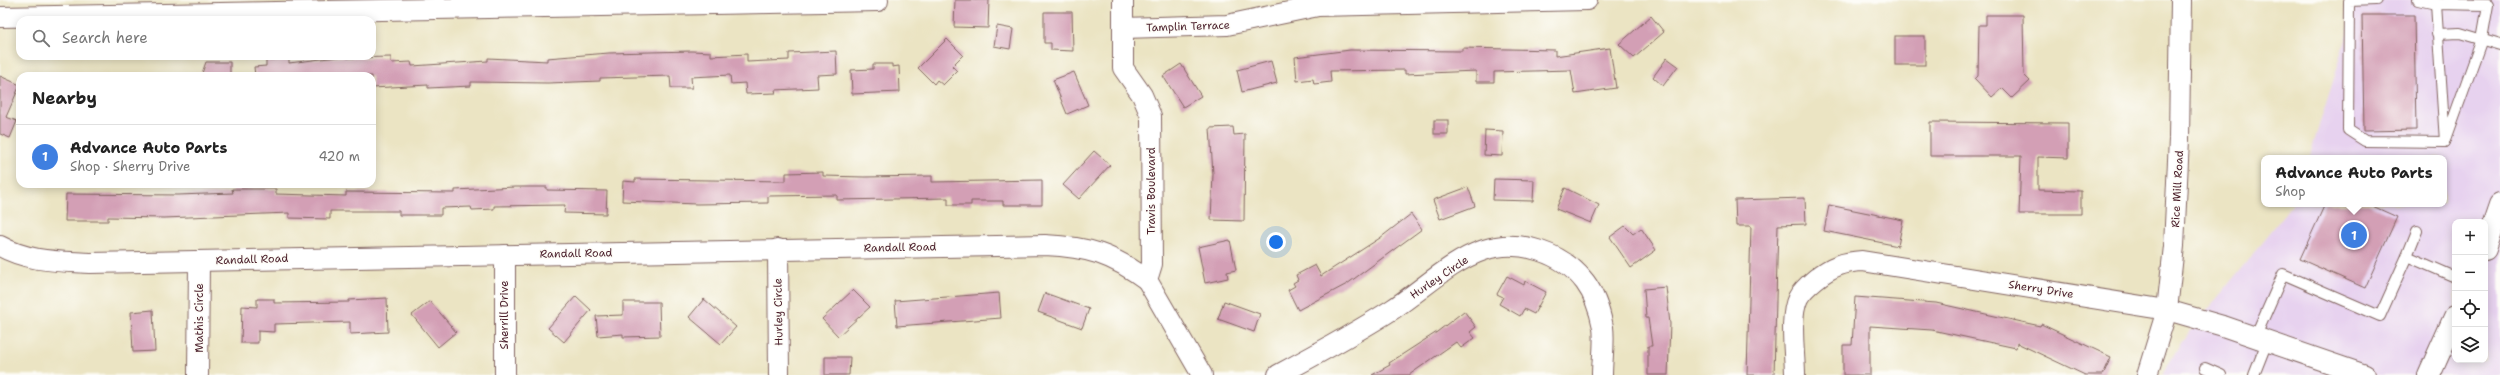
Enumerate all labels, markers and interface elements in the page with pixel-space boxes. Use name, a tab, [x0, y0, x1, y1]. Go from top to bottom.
search box	[16, 16, 376, 60]
street label: Tamplin Terrace	[1146, 18, 1230, 35]
icon: search	[30, 27, 52, 49]
text: Search here	[62, 28, 148, 48]
text: Nearby	[32, 87, 97, 109]
text: Advance Auto Parts	[70, 138, 227, 158]
street label: Travis Boulevard	[1144, 147, 1159, 235]
text: 1	[42, 148, 48, 165]
text: 420 m	[318, 148, 360, 165]
street label: Rice Mill Road	[2168, 150, 2187, 228]
popup	[2261, 155, 2447, 207]
text: Shop · Sherry Drive	[70, 158, 190, 175]
text: Advance Auto Parts	[2275, 163, 2433, 183]
text: Shop	[2275, 183, 2306, 200]
map controls	[2452, 219, 2488, 363]
button: +	[2452, 219, 2488, 255]
pin: 1	[2341, 220, 2367, 250]
your location	[1266, 232, 1286, 252]
street label: Randall Road	[864, 239, 936, 256]
street label: Randall Road	[540, 245, 612, 262]
street label: Randall Road	[215, 251, 289, 268]
street label: Hurley Circle	[1407, 252, 1471, 303]
button: −	[2452, 255, 2488, 291]
street label: Sherry Drive	[2007, 277, 2075, 302]
street label: Hurley Circle	[770, 278, 787, 346]
street label: Sherrill Drive	[497, 281, 512, 349]
street label: Mathis Circle	[192, 283, 207, 353]
button: locate	[2452, 291, 2488, 327]
button: layers	[2452, 327, 2488, 363]

